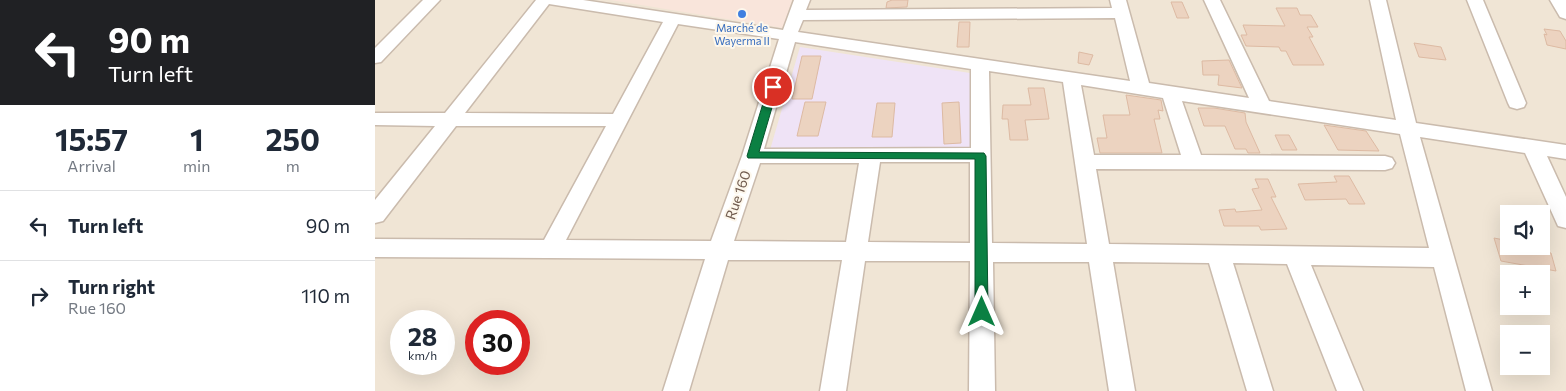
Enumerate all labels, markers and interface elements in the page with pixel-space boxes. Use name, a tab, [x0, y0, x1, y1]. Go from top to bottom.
marker: Marché de Wayerma II	[736, 8, 748, 20]
text: 90 m	[108, 17, 190, 60]
icon: left	[25, 20, 90, 85]
place label: Marché de Wayerma II	[714, 21, 770, 47]
text: Turn left	[108, 60, 193, 87]
pin	[752, 66, 794, 108]
icon: arrive	[759, 73, 787, 101]
text: 15:57	[55, 120, 128, 157]
text: 1	[190, 120, 204, 157]
text: 250	[265, 120, 320, 157]
text: Arrival	[67, 156, 116, 175]
text: min	[183, 156, 210, 175]
text: m	[286, 156, 300, 175]
street label: Rue 160	[721, 168, 754, 222]
map controls	[1500, 205, 1550, 375]
button: sound	[1500, 205, 1550, 255]
icon: left	[25, 212, 53, 240]
text: Turn left	[68, 214, 143, 237]
text: 90 m	[306, 214, 350, 237]
button: +	[1500, 265, 1550, 315]
text: Turn right	[68, 275, 155, 298]
icon: right	[25, 282, 53, 310]
text: 110 m	[301, 284, 350, 307]
position arrow	[955, 285, 1007, 337]
text: Rue 160	[68, 298, 126, 317]
speed limit sign: 30	[465, 310, 530, 375]
text: 28	[408, 321, 437, 351]
button: −	[1500, 325, 1550, 375]
text: km/h	[408, 348, 437, 362]

